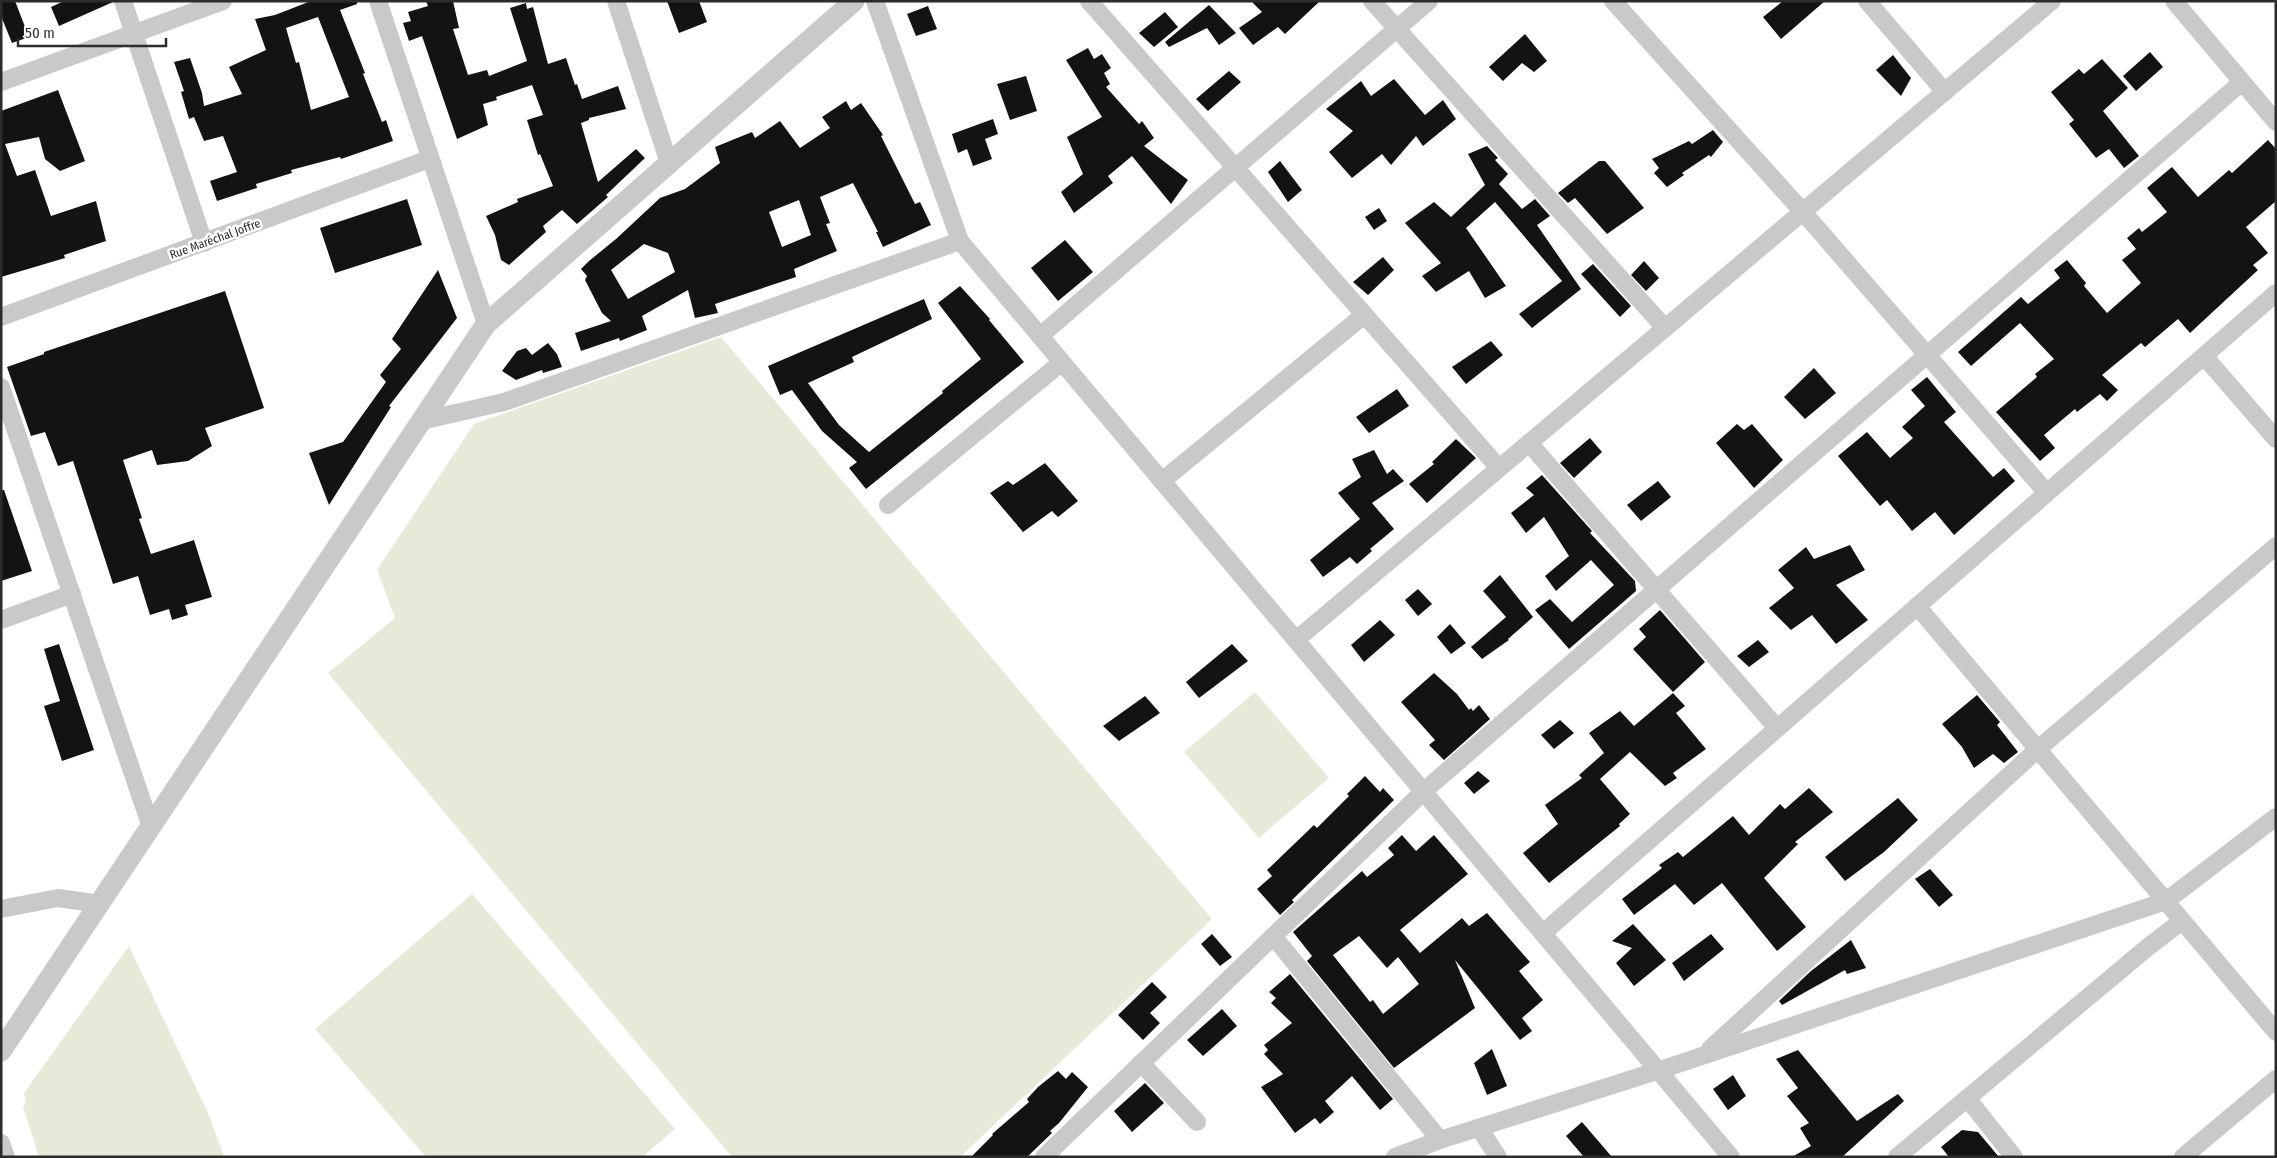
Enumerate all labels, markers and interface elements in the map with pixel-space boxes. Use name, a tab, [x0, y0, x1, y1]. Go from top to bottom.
scale bar	[18, 15, 165, 47]
text: 50 m	[25, 24, 55, 42]
street label: Rue Maréchal Joffre	[168, 216, 262, 262]

